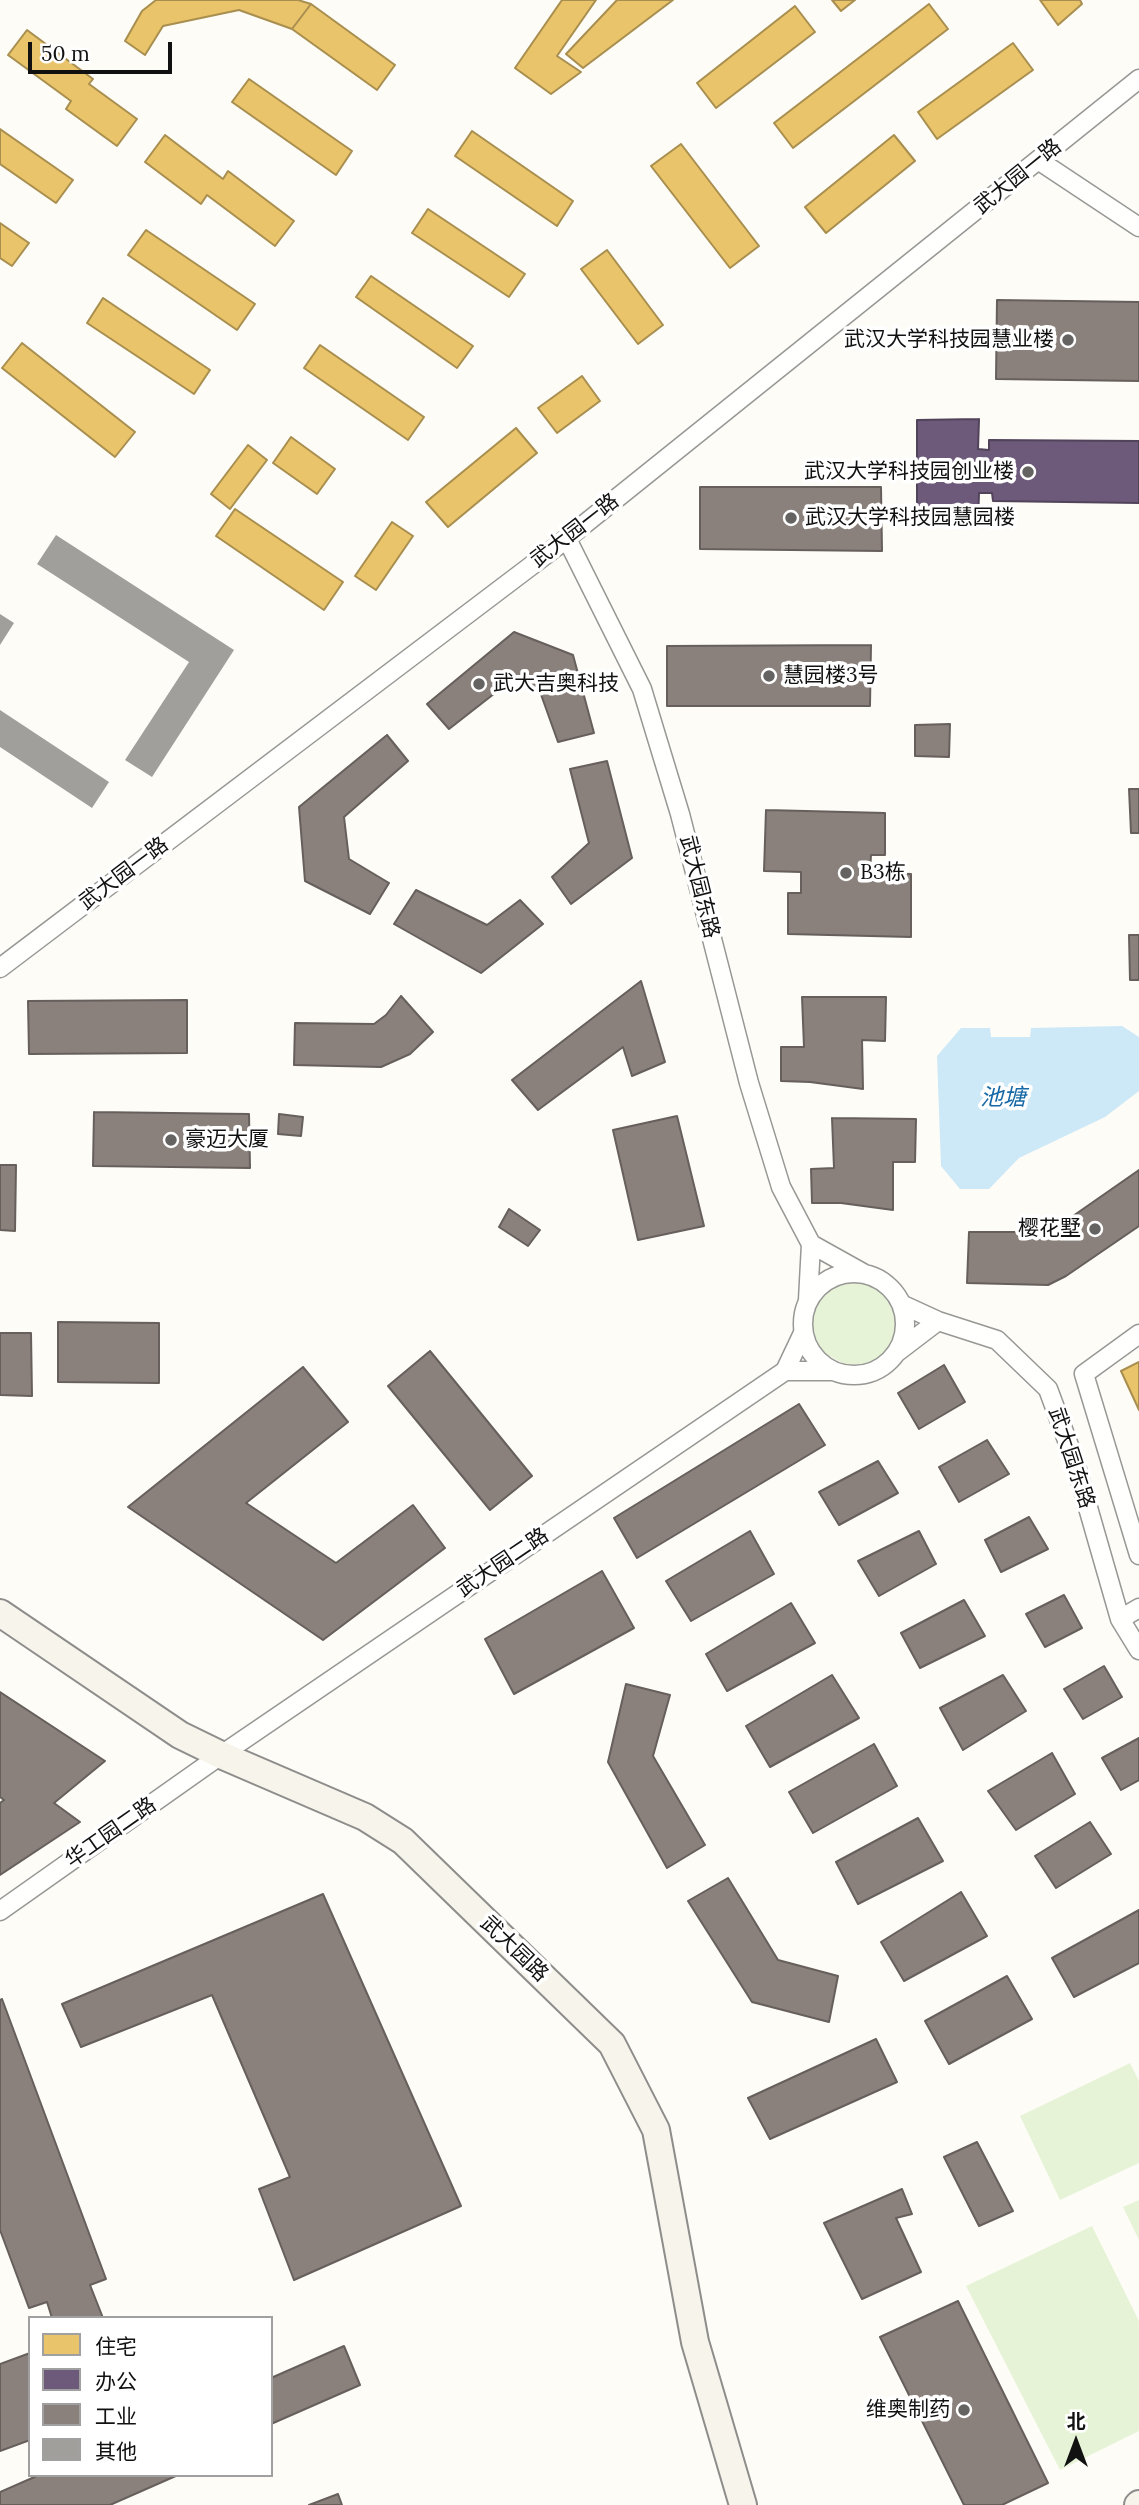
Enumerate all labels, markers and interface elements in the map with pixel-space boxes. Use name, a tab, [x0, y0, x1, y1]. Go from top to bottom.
scale bar	[32, 28, 175, 72]
text: 50 m	[41, 40, 90, 67]
street label: 武大园一路	[969, 134, 1067, 220]
place label: 武汉大学科技园慧业楼	[844, 327, 1054, 353]
marker: 武汉大学科技园慧业楼	[1060, 332, 1076, 348]
place label: 武汉大学科技园创业楼	[804, 459, 1014, 485]
marker: 武汉大学科技园创业楼	[1020, 464, 1036, 480]
street label: 武大园一路	[526, 489, 624, 573]
place label: 武汉大学科技园慧园楼	[805, 505, 1015, 531]
marker: 武汉大学科技园慧园楼	[783, 510, 799, 526]
place label: 慧园楼3号	[783, 663, 879, 689]
marker: 慧园楼3号	[761, 668, 777, 684]
place label: 武大吉奥科技	[493, 671, 619, 697]
marker: 武大吉奥科技	[471, 676, 487, 692]
street label: 武大园一路	[74, 832, 174, 916]
street label: 武大园东路	[674, 833, 724, 941]
place label: B3栋	[860, 860, 906, 886]
marker: B3栋	[838, 865, 854, 881]
water label: 池塘	[980, 1084, 1026, 1112]
place label: 豪迈大厦	[185, 1127, 269, 1153]
marker: 豪迈大厦	[163, 1132, 179, 1148]
place label: 樱花墅	[1018, 1216, 1081, 1242]
marker: 樱花墅	[1087, 1221, 1103, 1237]
street label: 武大园东路	[1043, 1404, 1099, 1512]
street label: 武大园二路	[452, 1523, 554, 1603]
street label: 华工园二路	[61, 1793, 161, 1873]
street label: 武大园路	[475, 1911, 553, 1987]
legend	[28, 2316, 273, 2477]
text: 住宅	[95, 2333, 137, 2360]
text: 办公	[95, 2368, 137, 2395]
place label: 维奥制药	[866, 2397, 950, 2423]
marker: 维奥制药	[956, 2402, 972, 2418]
text: 工业	[95, 2403, 137, 2430]
north arrow	[1041, 2407, 1111, 2477]
text: 北	[1066, 2409, 1086, 2433]
text: 其他	[95, 2438, 137, 2465]

